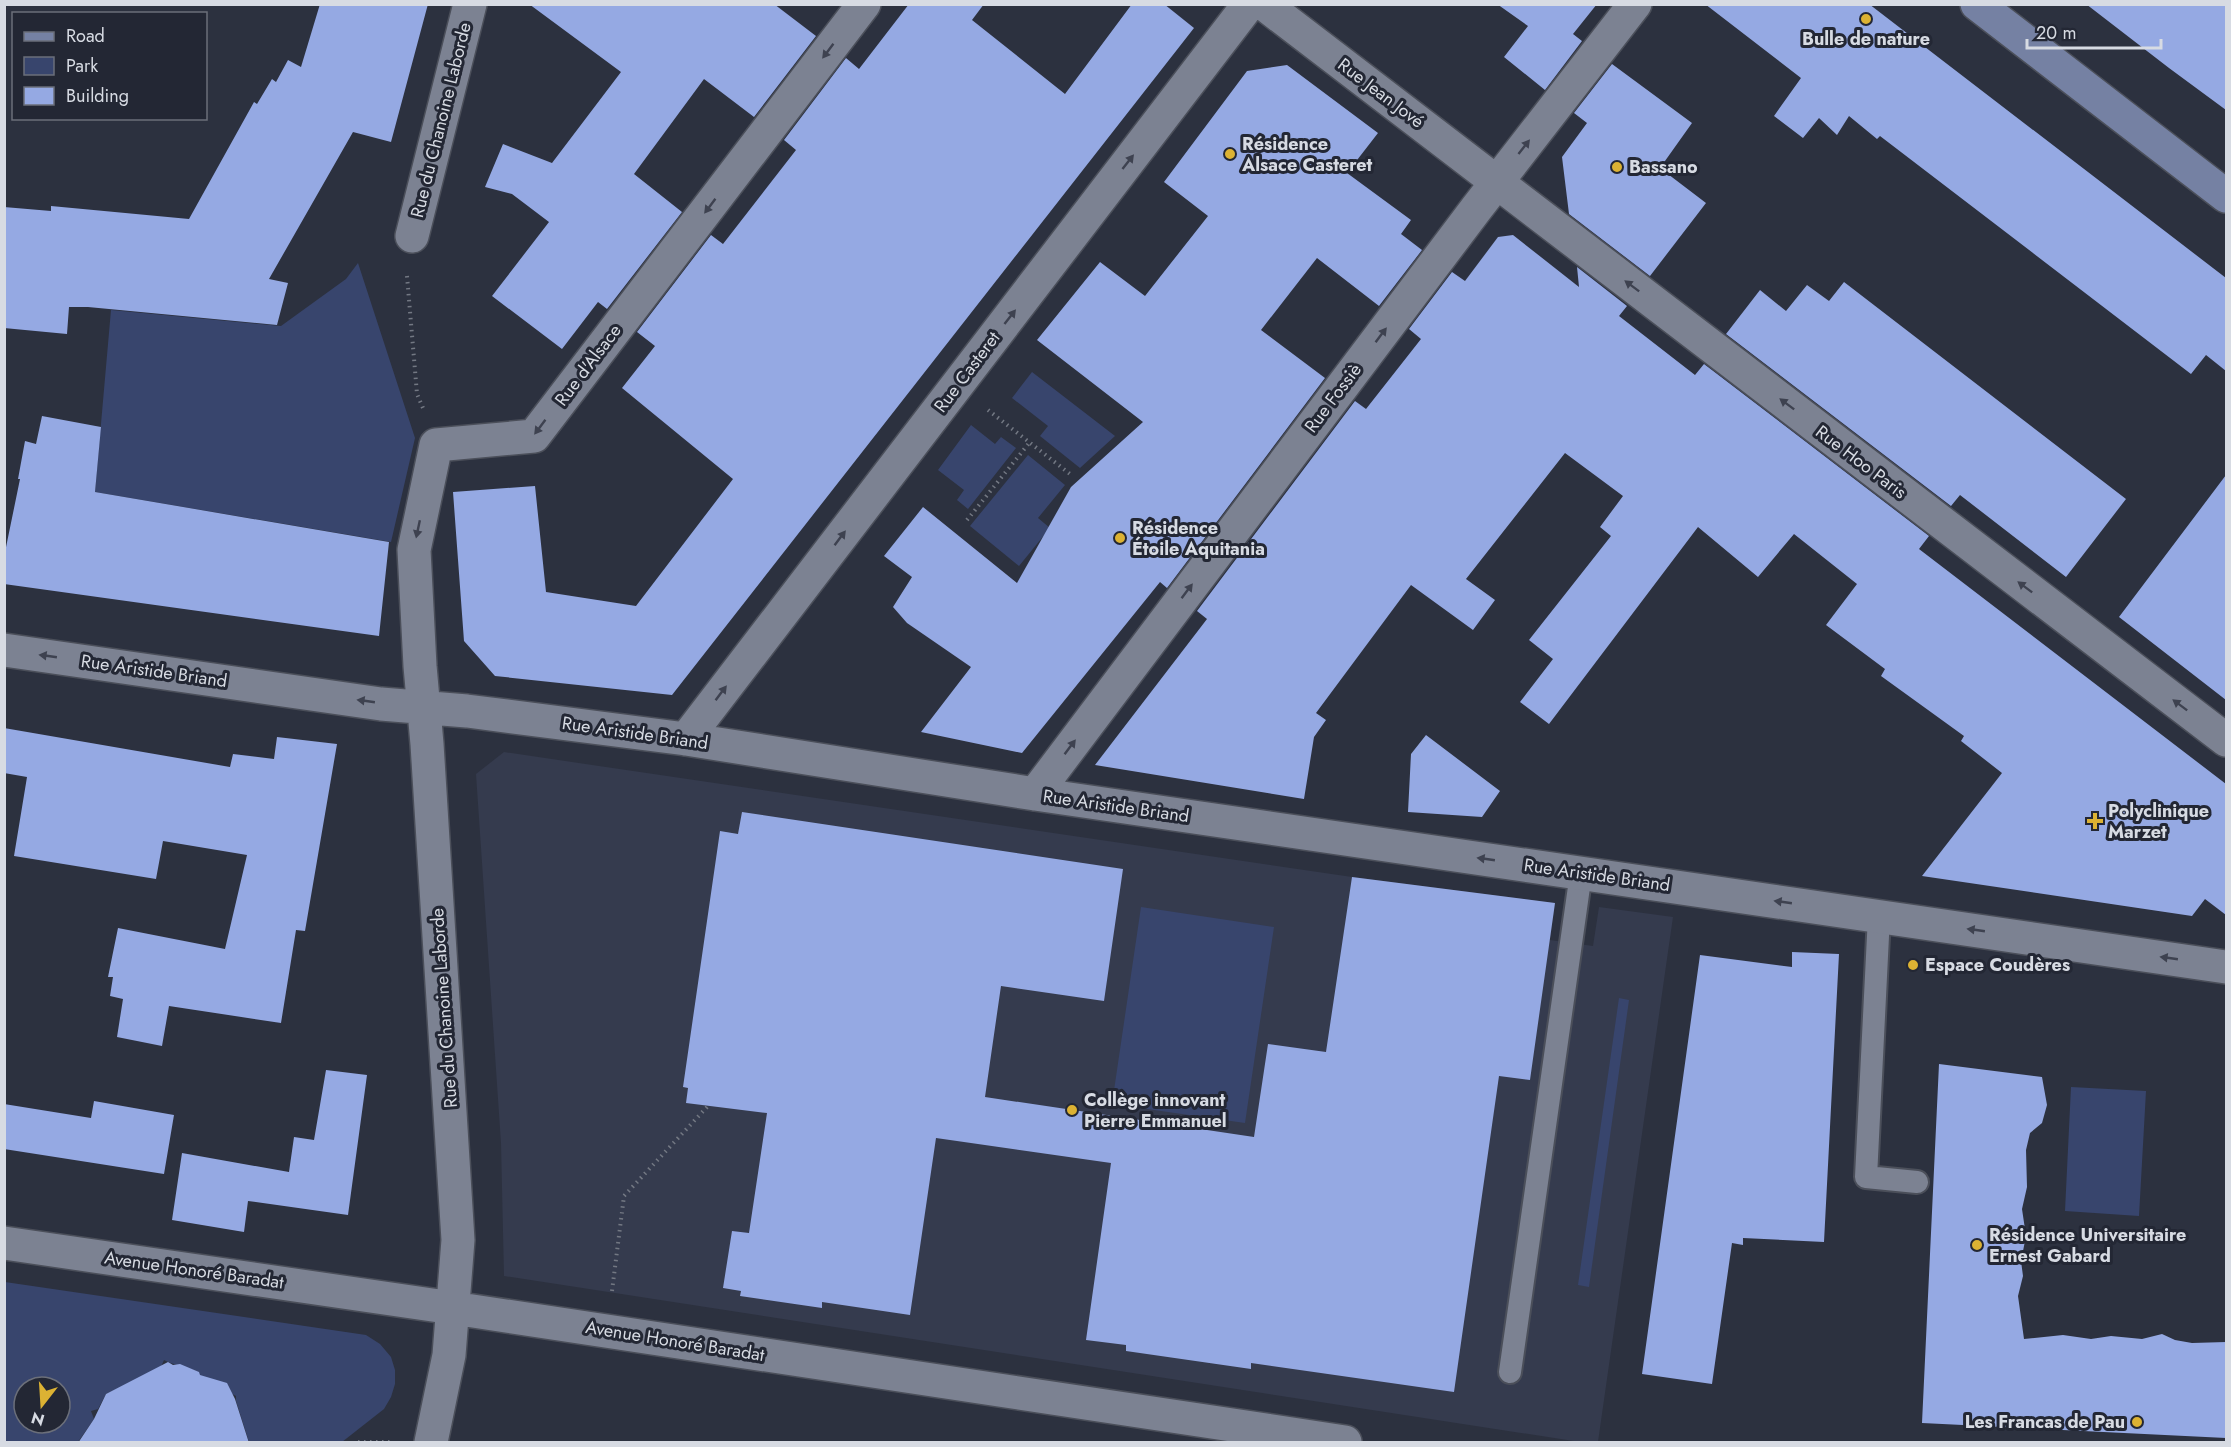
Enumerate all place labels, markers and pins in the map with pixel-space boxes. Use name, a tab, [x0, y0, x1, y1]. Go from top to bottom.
marker: Bulle de nature	[1859, 12, 1873, 26]
place label: Bulle de nature	[1802, 26, 1930, 52]
place label: Résidence Alsace Casteret	[1241, 131, 1373, 178]
marker: Résidence Alsace Casteret	[1223, 147, 1237, 161]
place label: Bassano	[1629, 154, 1698, 180]
marker: Bassano	[1610, 160, 1624, 174]
place label: Résidence Étoile Aquitania	[1132, 515, 1265, 562]
marker: Résidence Étoile Aquitania	[1113, 531, 1127, 545]
place label: Polyclinique Marzet	[2108, 798, 2209, 845]
marker: Polyclinique Marzet	[2086, 812, 2104, 830]
place label: Espace Coudères	[1925, 952, 2070, 978]
marker: Espace Coudères	[1906, 958, 1920, 972]
place label: Collège innovant Pierre Emmanuel	[1084, 1087, 1227, 1134]
marker: Collège innovant Pierre Emmanuel	[1065, 1103, 1079, 1117]
place label: Résidence Universitaire Ernest Gabard	[1989, 1222, 2186, 1269]
marker: Résidence Universitaire Ernest Gabard	[1970, 1238, 1984, 1252]
place label: Les Francas de Pau	[1965, 1409, 2125, 1435]
marker: Les Francas de Pau	[2130, 1415, 2144, 1429]

